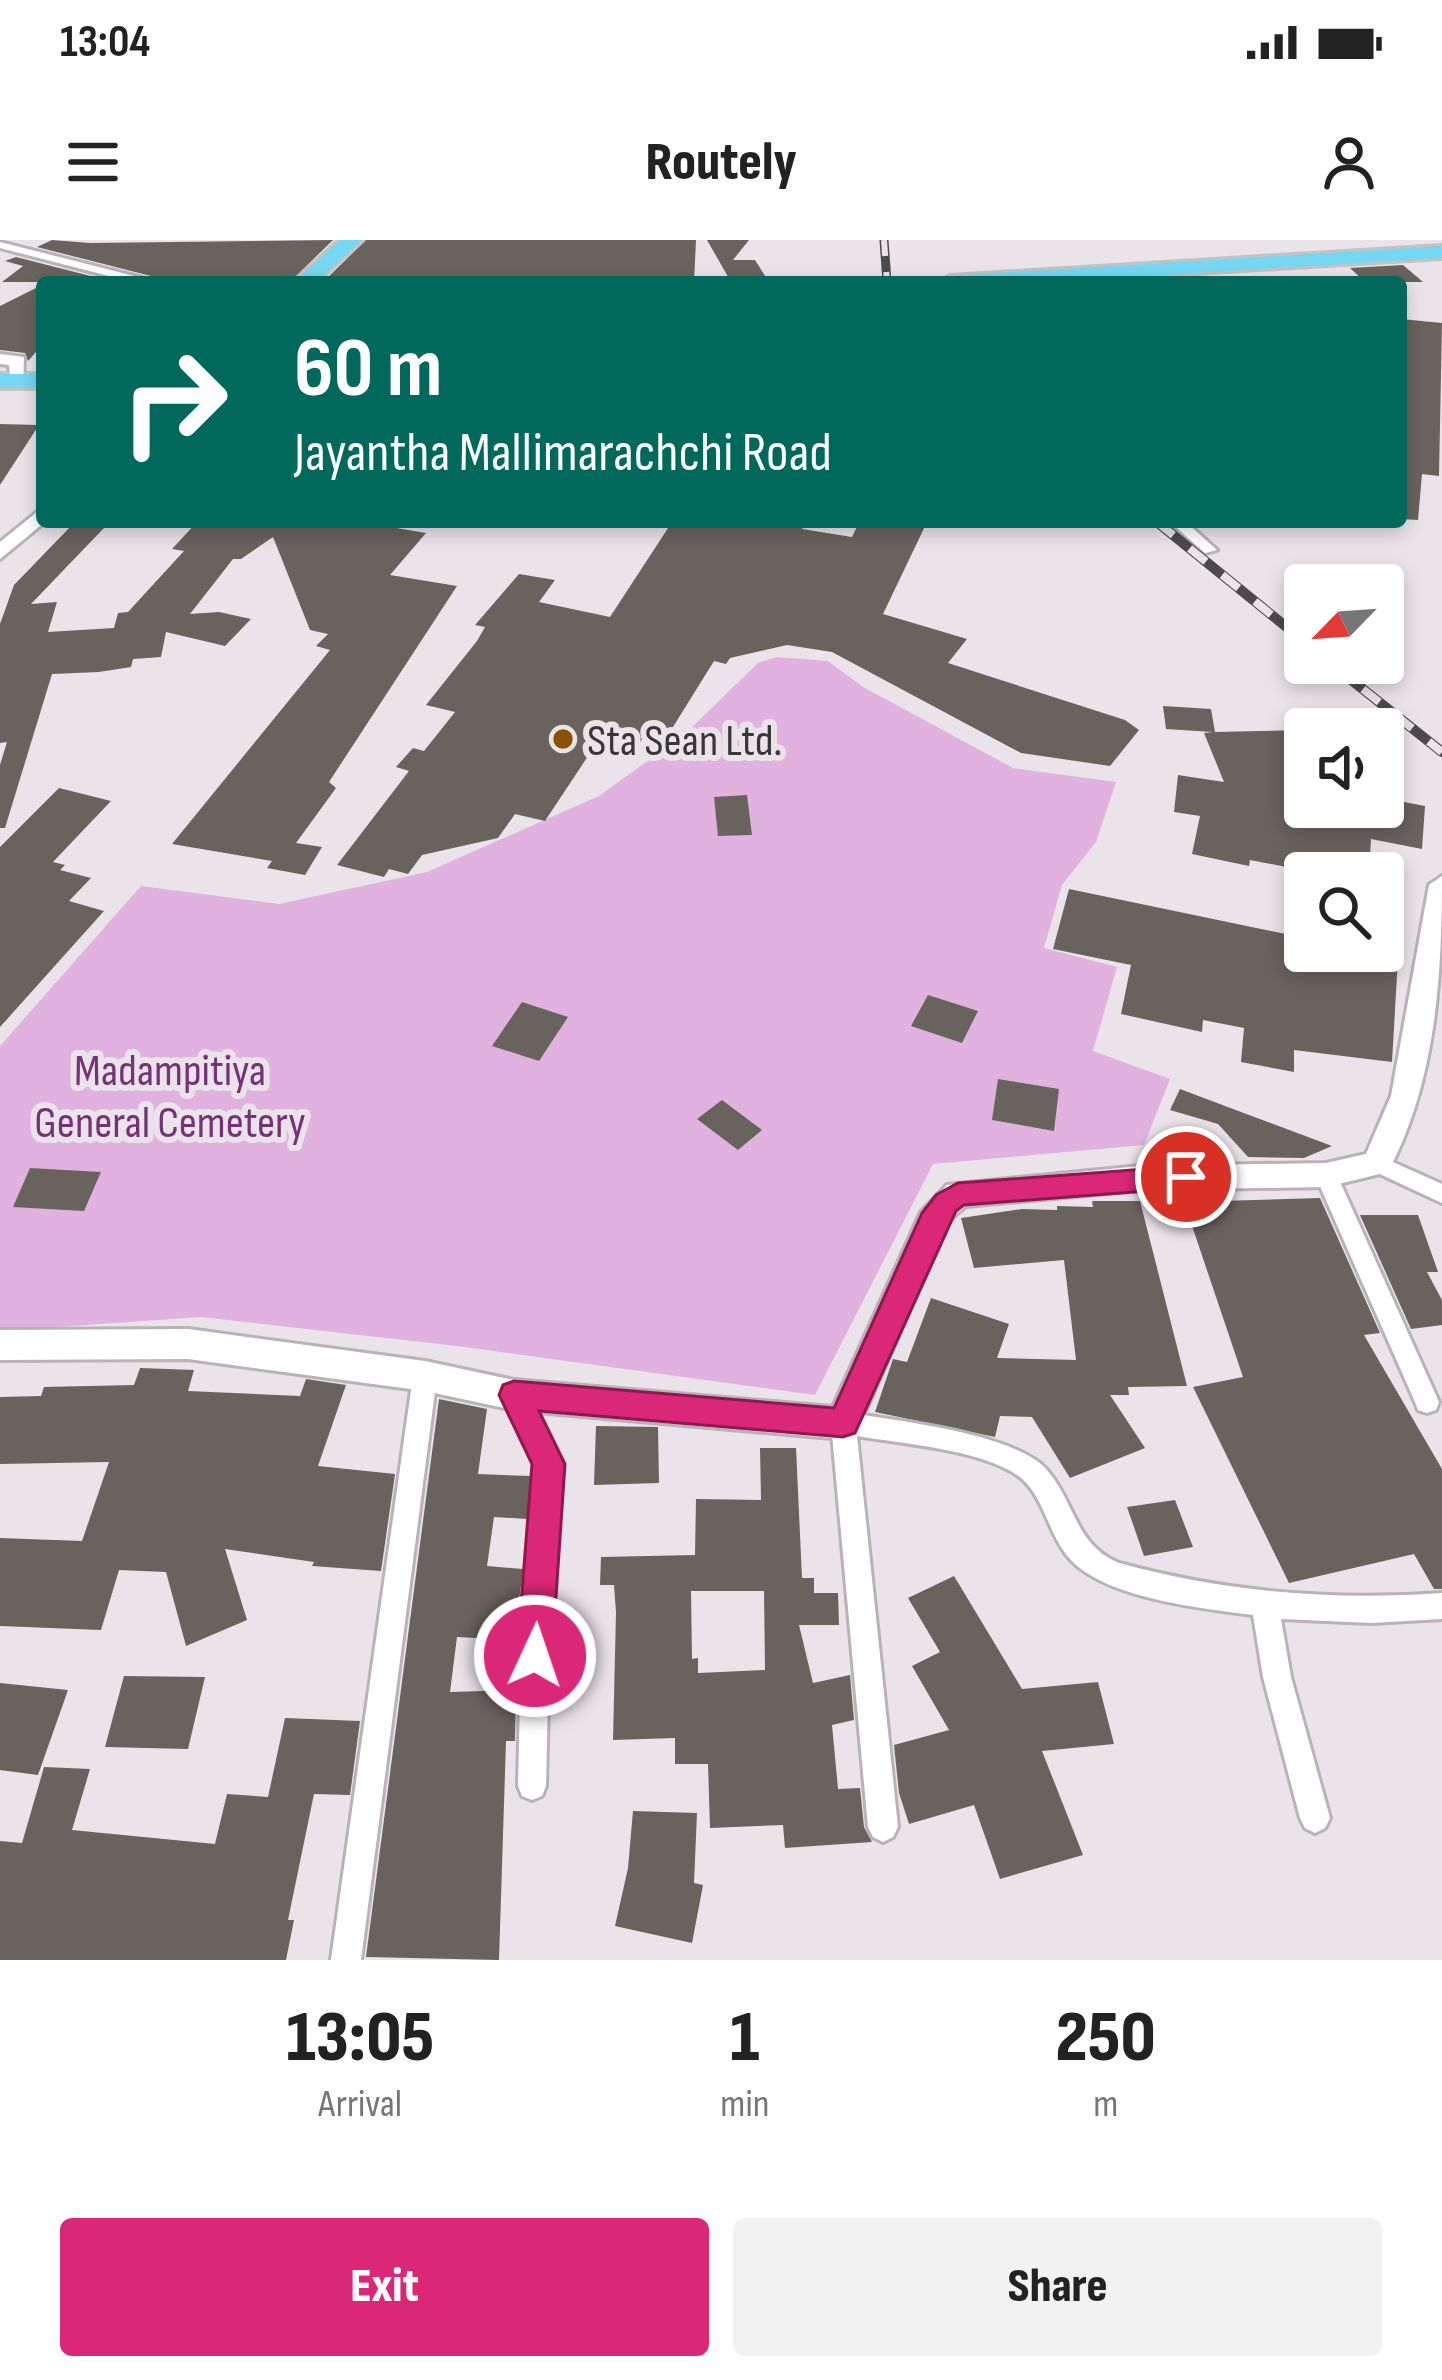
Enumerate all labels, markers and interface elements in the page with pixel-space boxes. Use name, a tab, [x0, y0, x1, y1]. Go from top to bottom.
text: 13:04	[60, 15, 150, 70]
icon: menu	[60, 129, 126, 195]
icon: person	[1316, 129, 1382, 195]
text: Routely	[645, 130, 797, 195]
text: 60 m	[294, 319, 442, 420]
icon: right	[96, 324, 252, 480]
text: Jayantha Mallimarachchi Road	[294, 421, 832, 486]
north arrow	[1284, 564, 1404, 684]
map controls	[1284, 564, 1404, 972]
button: sound	[1284, 708, 1404, 828]
place label: Sta Sean Ltd.	[587, 714, 782, 769]
marker: Sta Sean Ltd.	[550, 726, 576, 752]
button: search	[1284, 852, 1404, 972]
park label: Madampitiya General Cemetery	[34, 1044, 306, 1151]
pin	[1135, 1126, 1237, 1228]
icon: arrive	[1153, 1144, 1219, 1210]
position arrow	[472, 1593, 598, 1719]
text: 13:05	[286, 1995, 434, 2082]
text: 1	[730, 1995, 760, 2082]
text: 250	[1055, 1995, 1156, 2082]
text: Arrival	[318, 2081, 402, 2128]
text: min	[720, 2081, 769, 2128]
text: m	[1093, 2081, 1118, 2128]
button: Exit	[60, 2218, 709, 2356]
button: Share	[733, 2218, 1382, 2356]

